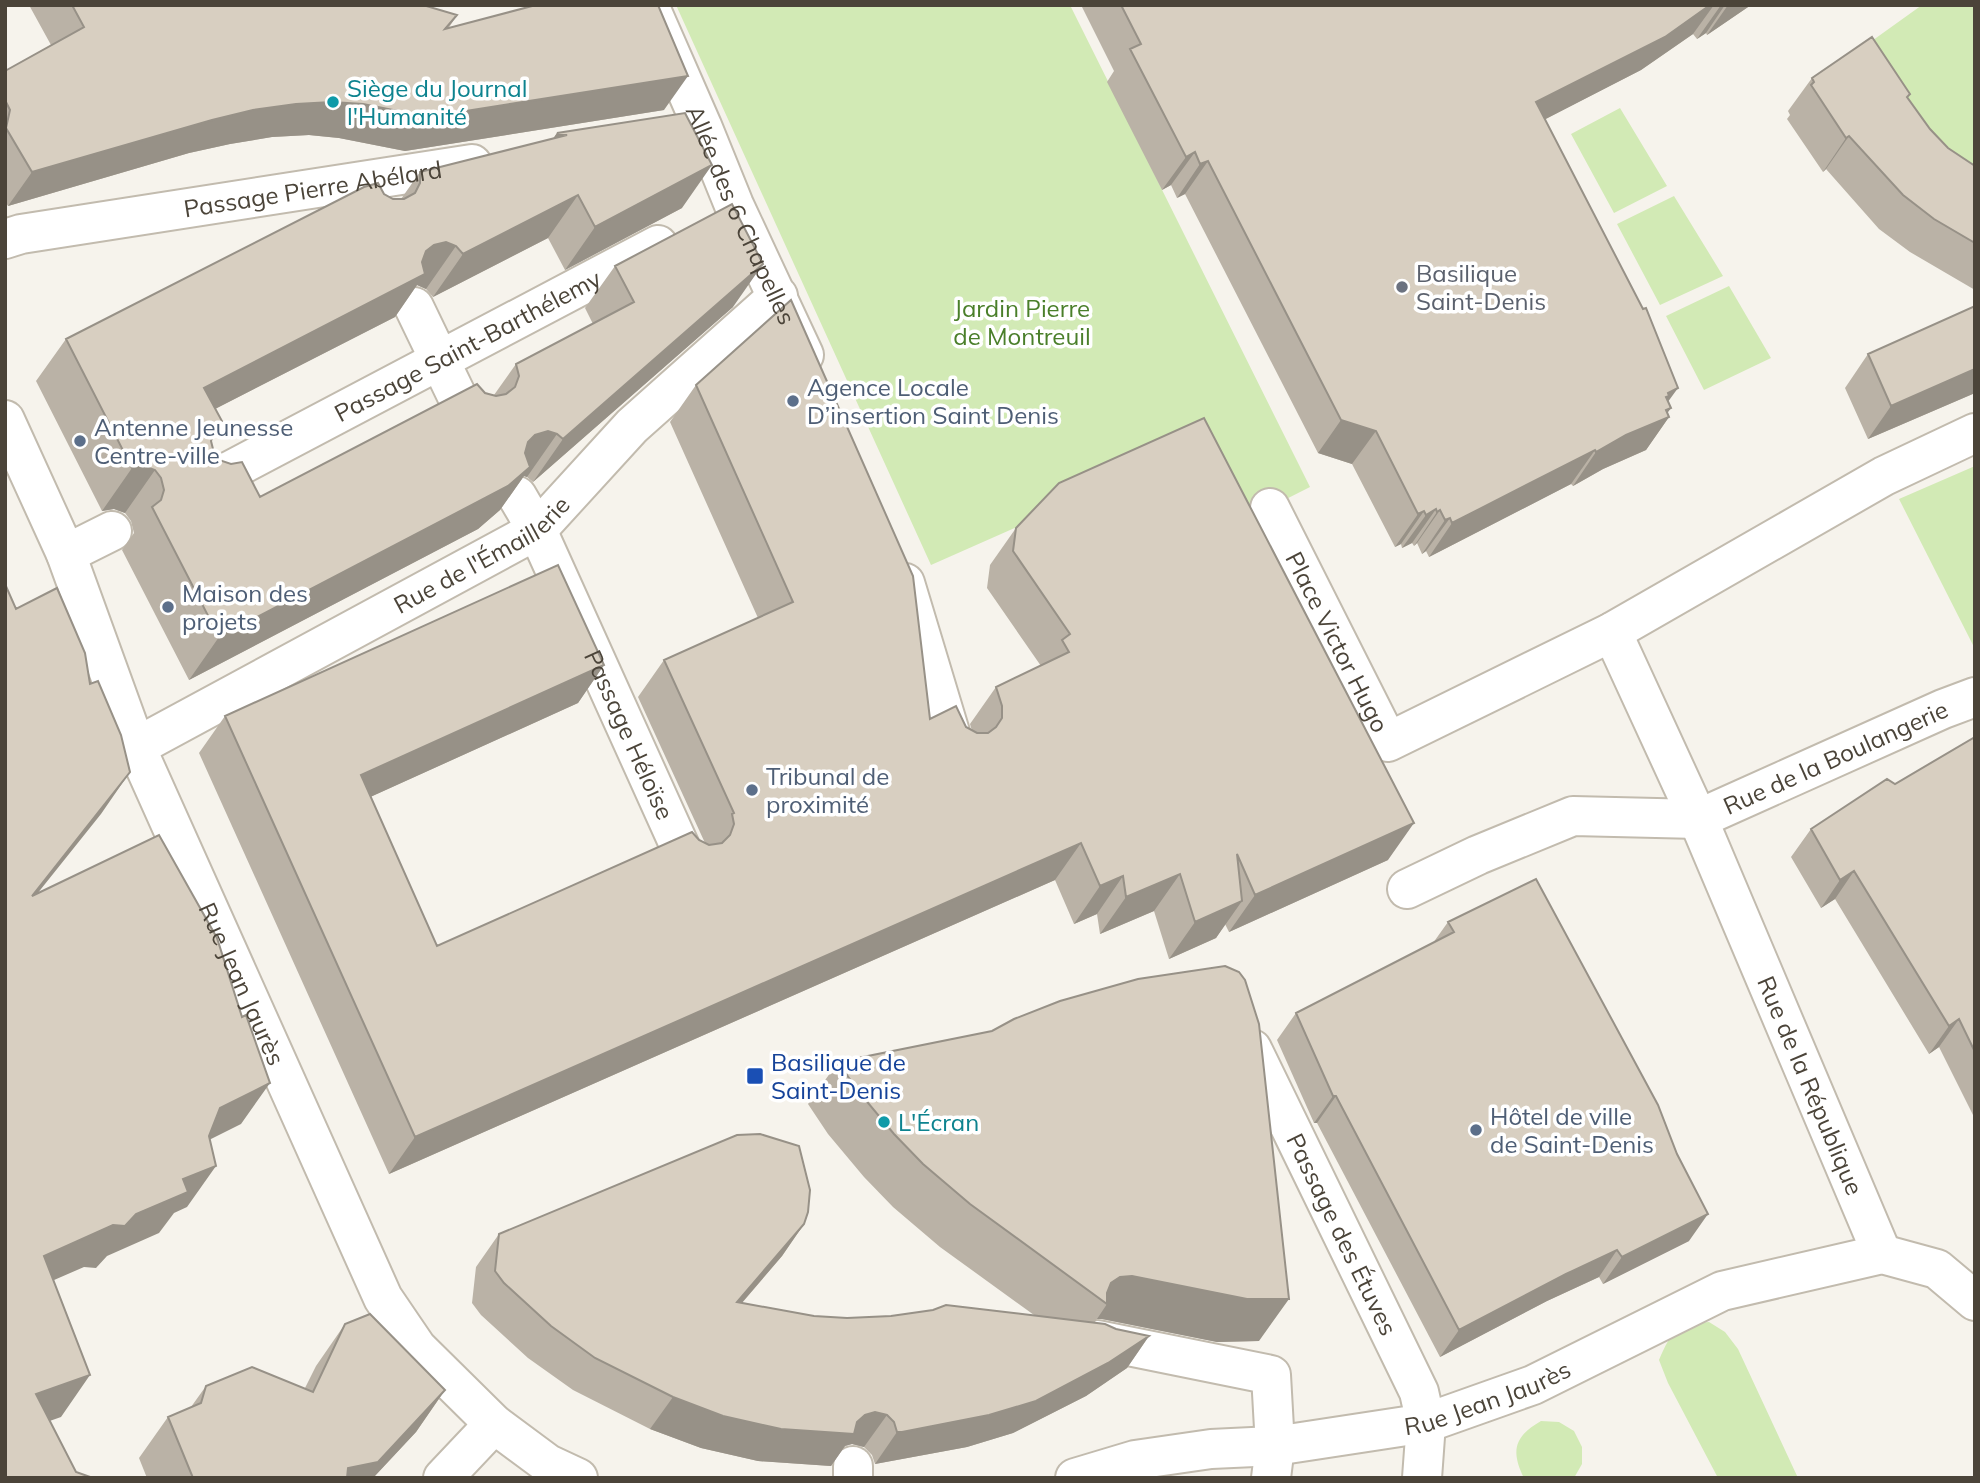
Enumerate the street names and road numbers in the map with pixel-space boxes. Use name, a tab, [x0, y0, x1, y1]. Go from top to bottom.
street label: Allée des 6 Chapelles	[680, 100, 803, 329]
street label: Passage Pierre Abélard	[182, 154, 444, 224]
street label: Passage Saint-Barthélemy	[329, 263, 606, 428]
street label: Rue de l'Émaillerie	[388, 490, 576, 620]
street label: Place Victor Hugo	[1279, 547, 1396, 737]
street label: Passage Héloïse	[578, 645, 681, 824]
street label: Rue de la Boulangerie	[1718, 694, 1952, 821]
street label: Rue Jean Jaurès	[193, 898, 292, 1070]
street label: Rue de la République	[1751, 971, 1870, 1199]
street label: Passage des Étuves	[1280, 1128, 1404, 1340]
street label: Rue Jean Jaurès	[1402, 1354, 1575, 1441]

